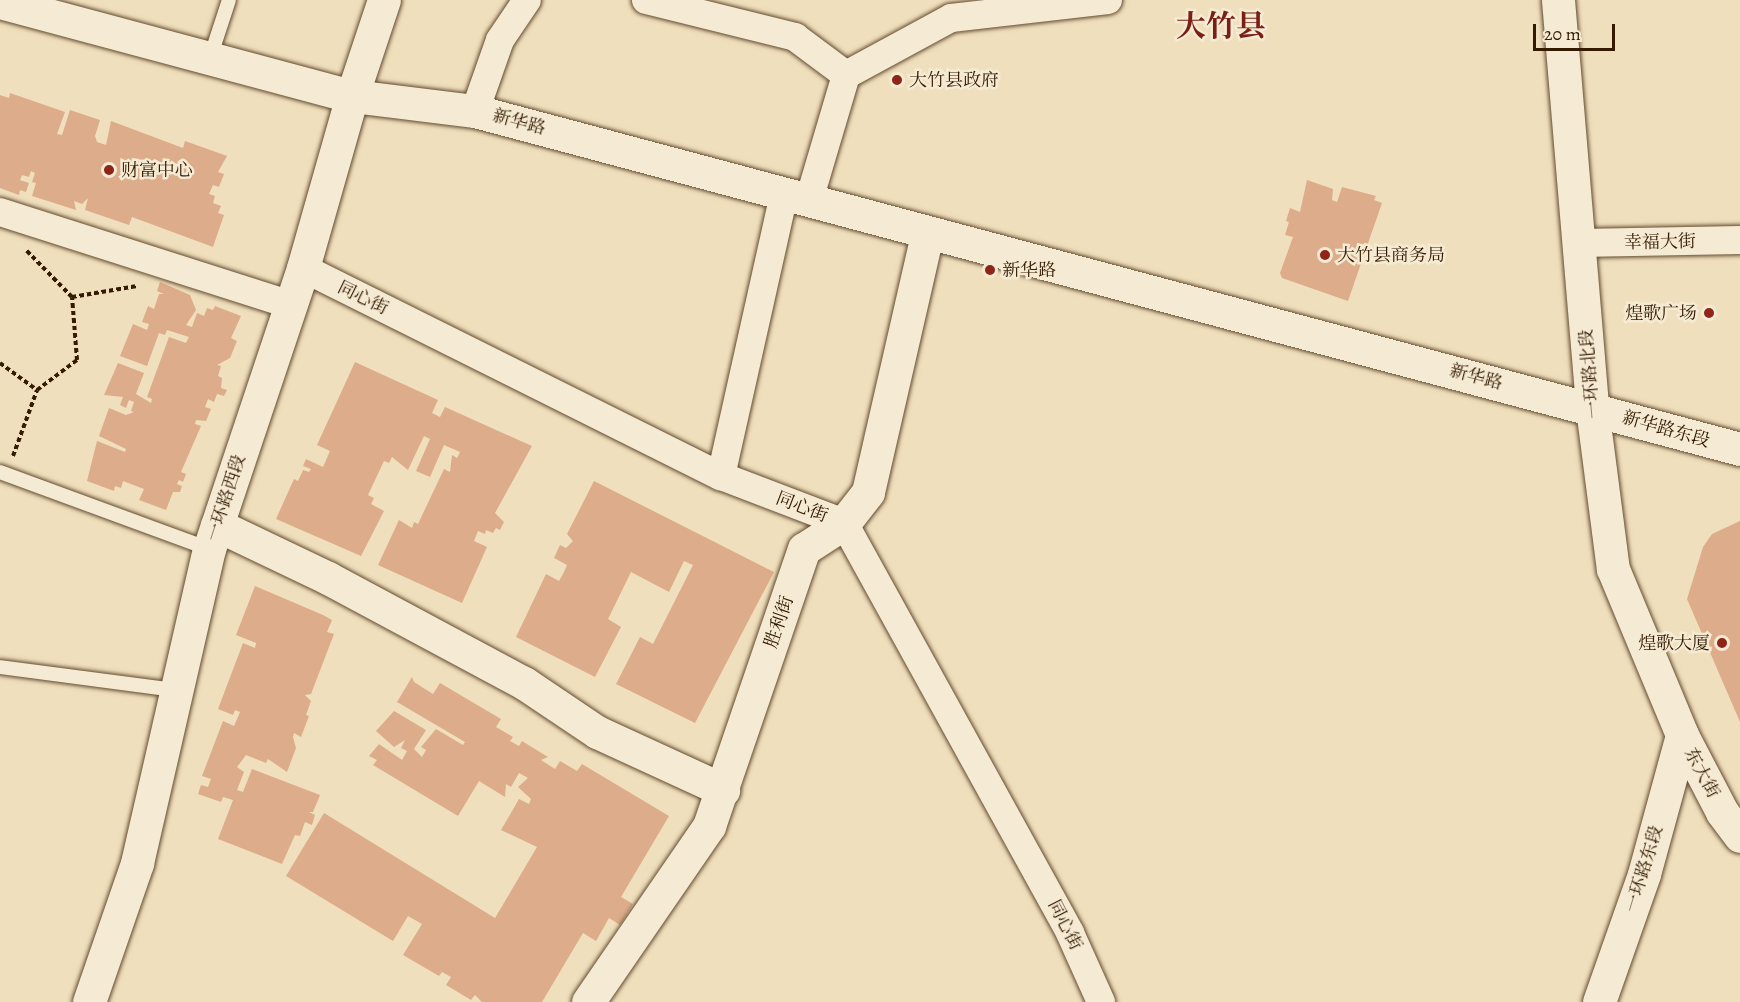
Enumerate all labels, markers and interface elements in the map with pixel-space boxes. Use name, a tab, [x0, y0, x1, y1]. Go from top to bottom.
district label: 大竹县	[1176, 8, 1266, 44]
scale bar	[1536, 12, 1618, 50]
text: 20 m	[1544, 22, 1581, 46]
place label: 大竹县政府	[909, 69, 999, 91]
marker: 大竹县政府	[890, 73, 904, 87]
street label: 新华路	[490, 105, 548, 139]
place label: 财富中心	[121, 159, 193, 181]
marker: 财富中心	[102, 163, 116, 177]
street label: 幸福大街	[1624, 231, 1696, 253]
place label: 大竹县商务局	[1337, 244, 1445, 266]
marker: 大竹县商务局	[1318, 248, 1332, 262]
place label: 新华路	[1002, 259, 1056, 281]
marker: 新华路	[983, 263, 997, 277]
street label: 同心街	[334, 276, 392, 320]
place label: 煌歌广场	[1625, 302, 1697, 324]
marker: 煌歌广场	[1702, 306, 1716, 320]
street label: 一环路北段	[1575, 328, 1605, 420]
street label: 新华路	[1447, 360, 1505, 394]
street label: 新华路东段	[1620, 406, 1712, 452]
street label: 一环路西段	[202, 452, 250, 544]
street label: 同心街	[773, 487, 831, 527]
street label: 胜利街	[760, 593, 798, 651]
place label: 煌歌大厦	[1638, 632, 1710, 654]
marker: 煌歌大厦	[1715, 636, 1729, 650]
street label: 东大街	[1680, 744, 1724, 802]
street label: 一环路东段	[1621, 823, 1667, 915]
street label: 同心街	[1043, 896, 1087, 954]

